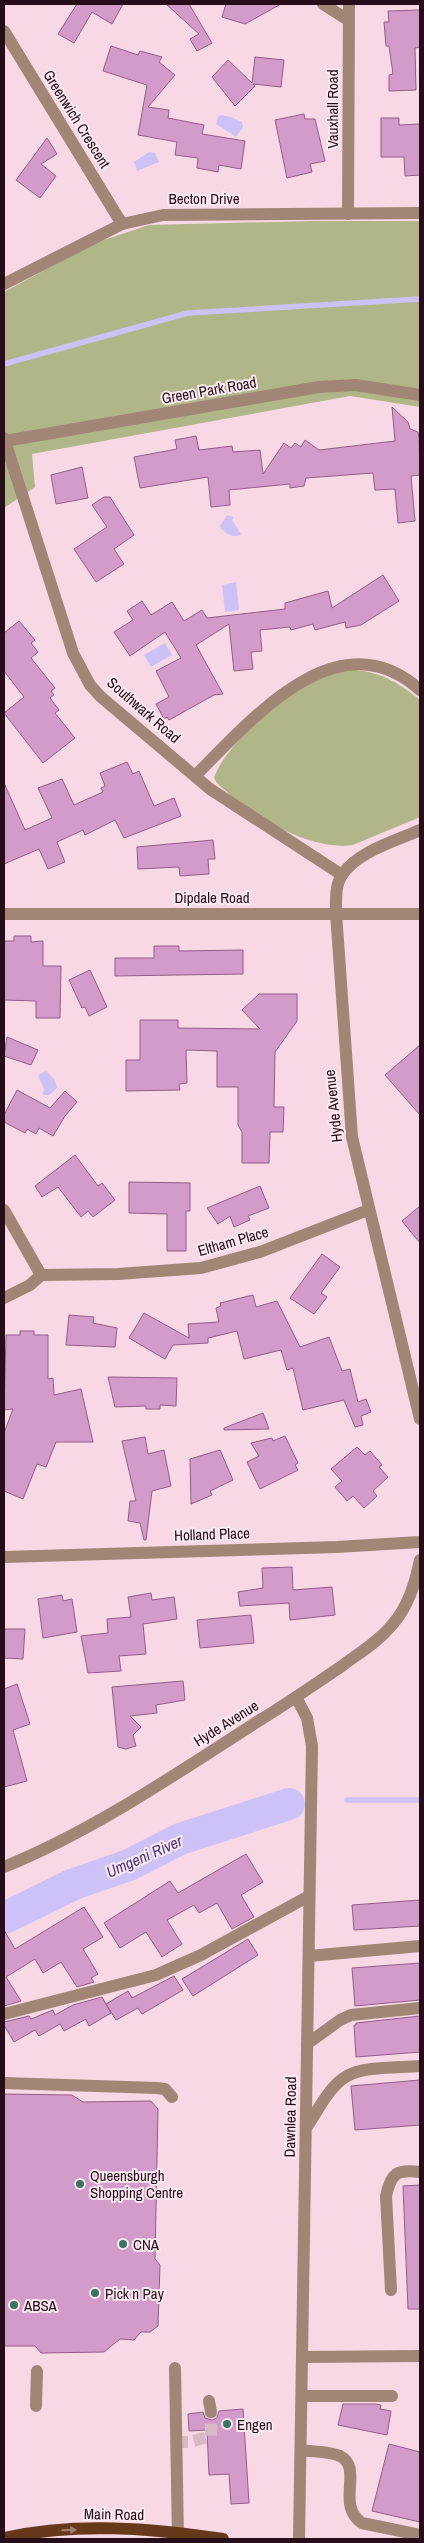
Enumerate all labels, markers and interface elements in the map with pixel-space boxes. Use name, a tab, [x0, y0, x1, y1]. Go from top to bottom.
street label: Greenwich Crescent	[38, 66, 116, 173]
street label: Vauxhall Road	[322, 69, 343, 149]
street label: Becton Drive	[168, 188, 240, 209]
street label: Green Park Road	[160, 371, 258, 409]
street label: Southwark Road	[103, 672, 185, 748]
street label: Dipdale Road	[174, 887, 250, 908]
street label: Hyde Avenue	[319, 1068, 347, 1143]
street label: Eltham Place	[195, 1221, 271, 1261]
street label: Holland Place	[174, 1522, 250, 1546]
street label: Hyde Avenue	[189, 1695, 263, 1751]
water label: Umgeni River	[103, 1829, 186, 1883]
street label: Dawnlea Road	[279, 2076, 301, 2158]
place label: Queensburgh Shopping Centre	[90, 2165, 183, 2203]
marker: Queensburgh Shopping Centre	[74, 2178, 86, 2190]
place label: CNA	[133, 2234, 160, 2255]
marker: CNA	[117, 2238, 129, 2250]
place label: Pick n Pay	[105, 2283, 165, 2304]
marker: Pick n Pay	[89, 2287, 101, 2299]
place label: ABSA	[23, 2295, 58, 2316]
marker: ABSA	[8, 2299, 20, 2311]
place label: Engen	[237, 2414, 273, 2435]
marker: Engen	[221, 2418, 233, 2430]
street label: Main Road	[84, 2503, 144, 2525]
one-way arrow	[62, 2526, 78, 2534]

